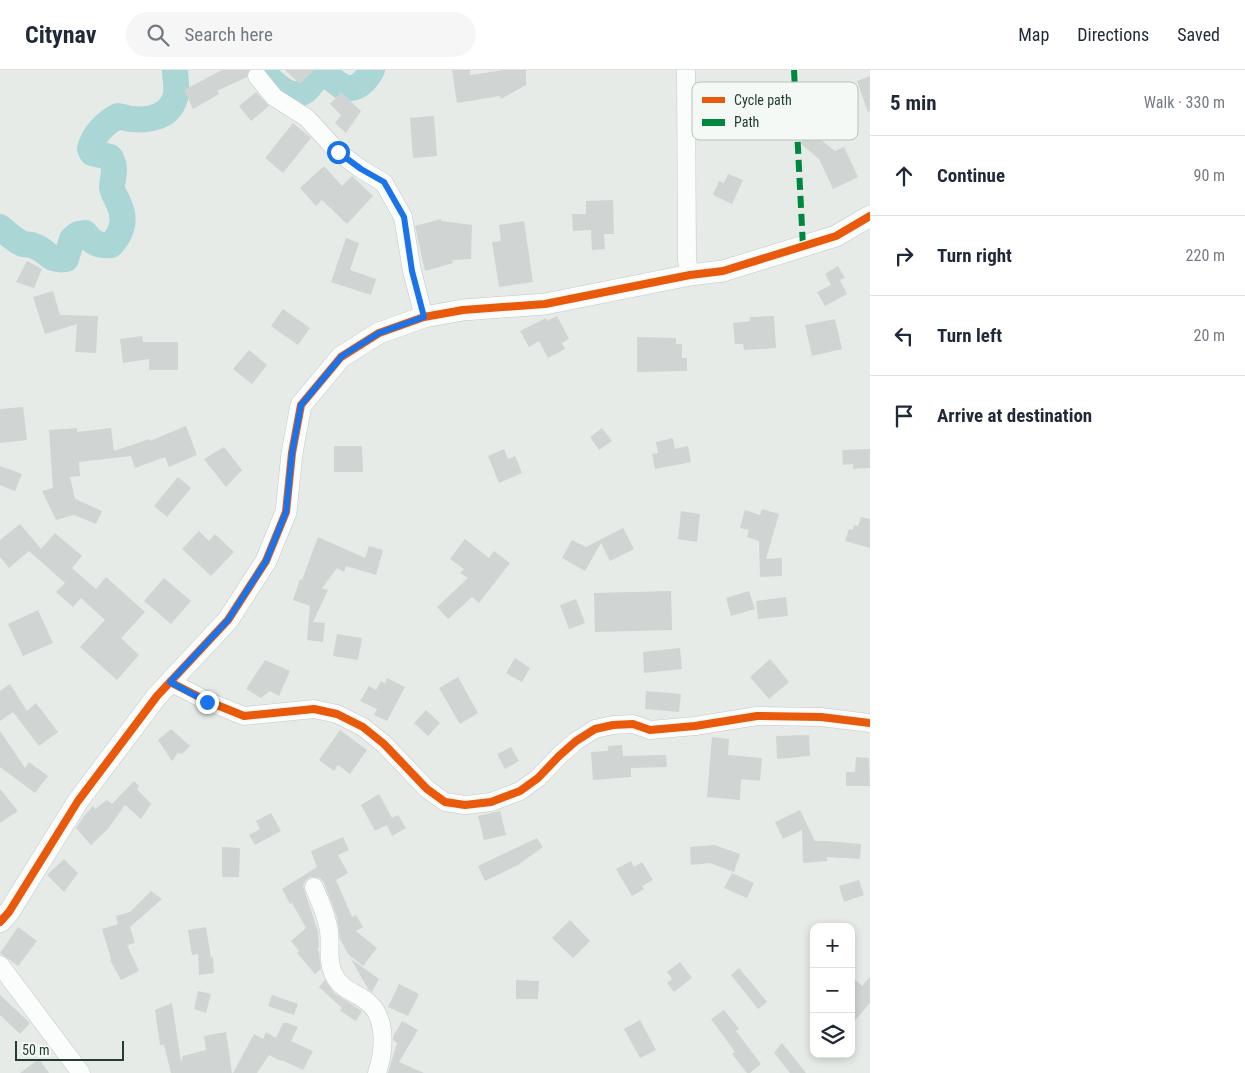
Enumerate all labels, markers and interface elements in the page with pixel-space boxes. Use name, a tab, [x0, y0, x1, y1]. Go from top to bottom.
search box	[126, 12, 476, 57]
text: Citynav	[25, 21, 96, 49]
icon: search	[144, 21, 172, 49]
text: Search here	[184, 23, 273, 46]
text: Map	[1018, 24, 1049, 45]
text: Directions	[1077, 24, 1149, 45]
text: Saved	[1177, 24, 1220, 45]
legend	[692, 82, 858, 140]
text: 5 min	[890, 91, 937, 115]
text: Cycle path	[734, 92, 792, 108]
text: Walk · 330 m	[1144, 93, 1225, 112]
text: Path	[734, 114, 759, 130]
route start	[327, 141, 350, 164]
icon: ahead	[890, 162, 918, 190]
text: Continue	[937, 164, 1005, 187]
text: 90 m	[1193, 166, 1225, 185]
icon: right	[890, 242, 918, 270]
text: Turn right	[937, 244, 1012, 267]
text: 220 m	[1186, 246, 1225, 265]
icon: left	[890, 322, 918, 350]
text: Turn left	[937, 324, 1002, 347]
text: 20 m	[1193, 326, 1225, 345]
icon: arrive	[890, 402, 918, 430]
text: Arrive at destination	[937, 404, 1092, 427]
route end	[196, 691, 219, 714]
map controls	[810, 923, 855, 1058]
button: +	[810, 923, 855, 968]
button: −	[810, 968, 855, 1013]
button: layers	[810, 1013, 855, 1058]
scale bar	[15, 1038, 124, 1061]
text: 50 m	[22, 1042, 50, 1058]

